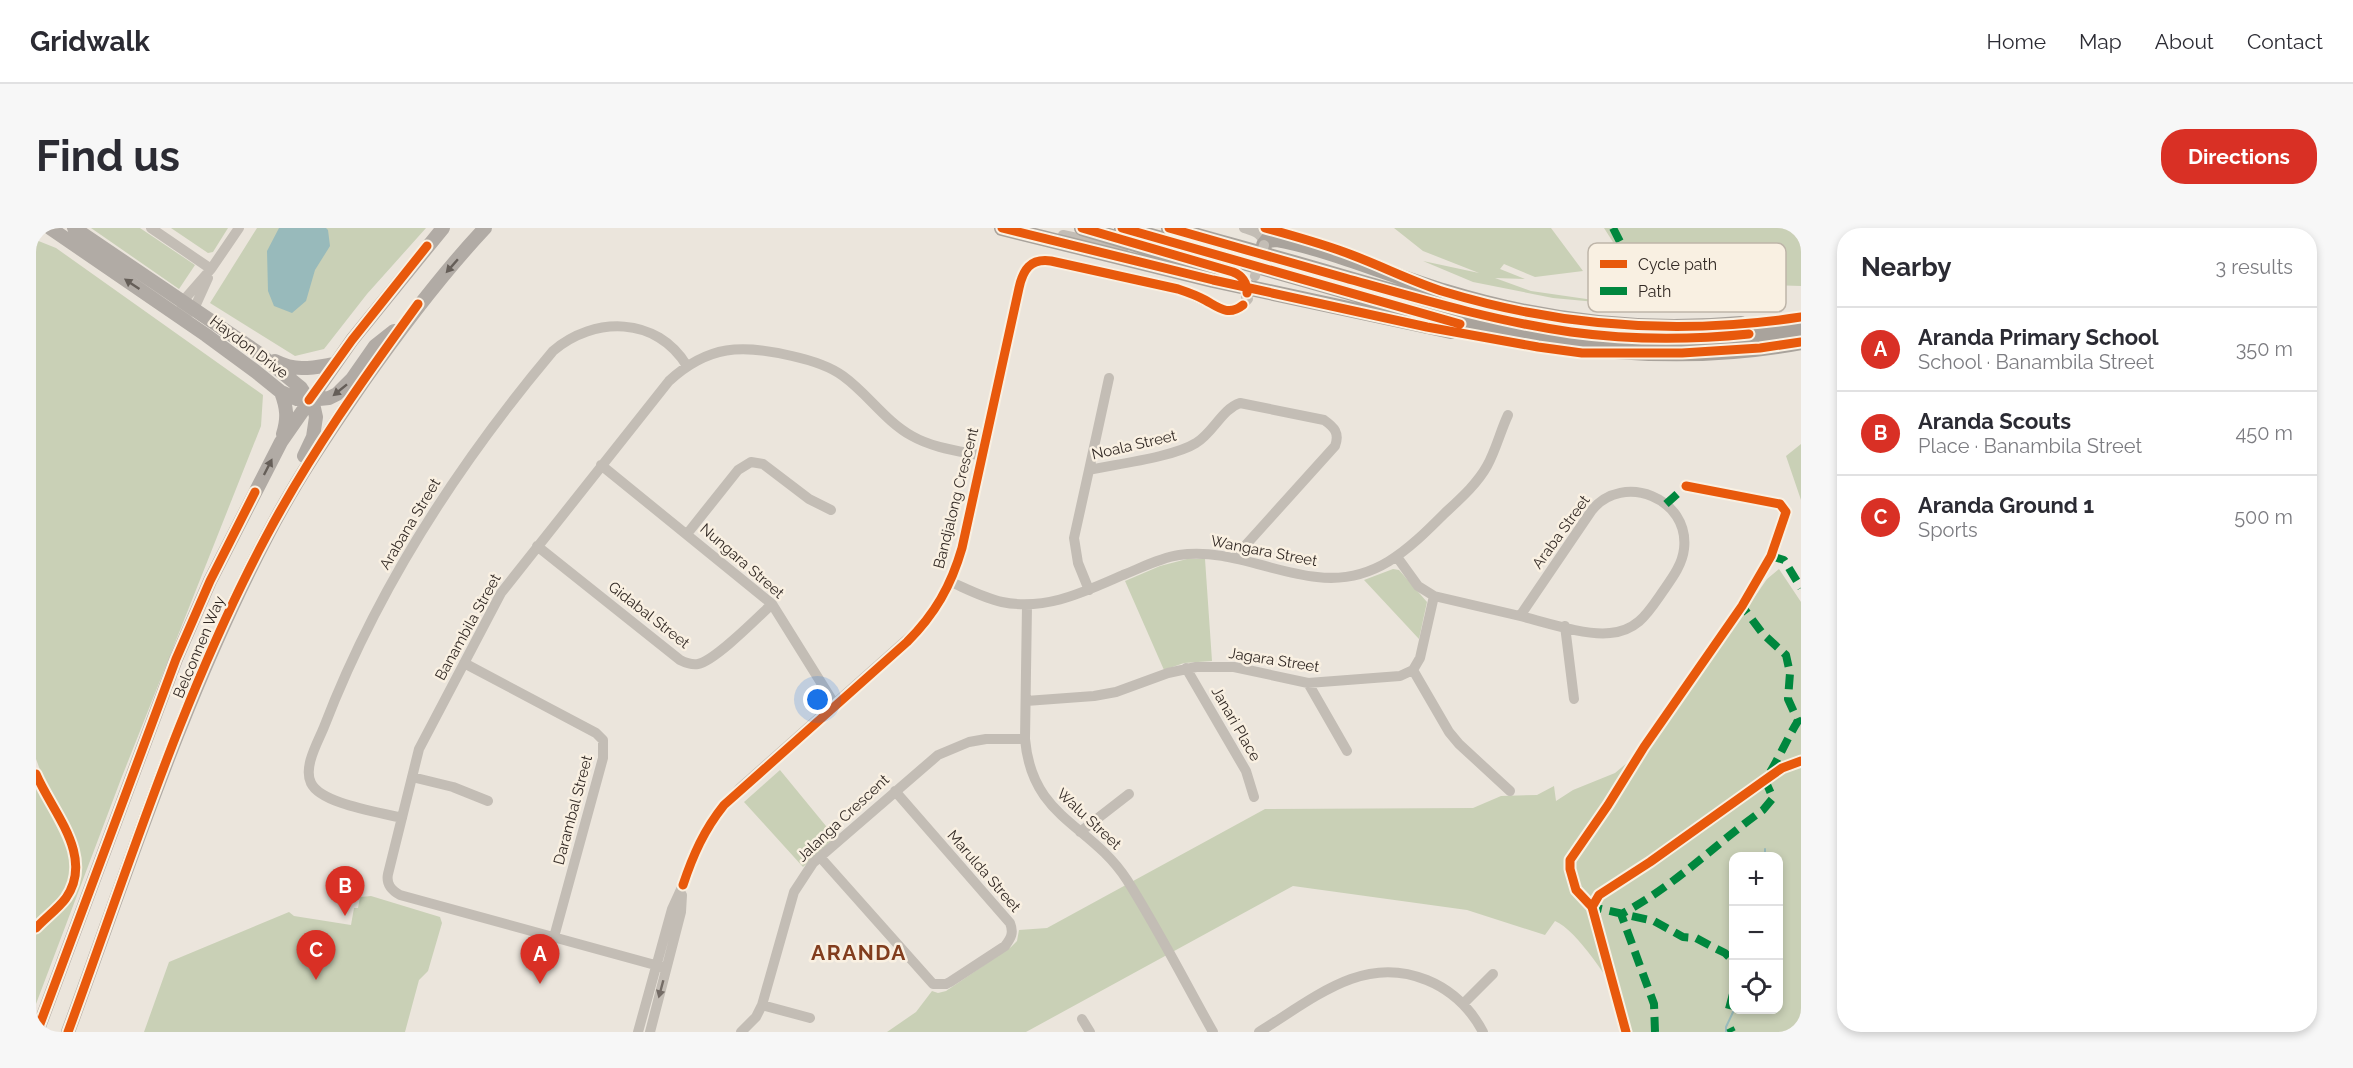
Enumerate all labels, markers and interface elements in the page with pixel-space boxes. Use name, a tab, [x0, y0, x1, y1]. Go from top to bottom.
text: Gridwalk	[30, 25, 150, 58]
text: Home	[1987, 29, 2046, 54]
text: Map	[2079, 29, 2122, 54]
text: About	[2155, 29, 2214, 54]
text: Contact	[2247, 29, 2323, 54]
button: Directions	[2161, 129, 2317, 184]
text: Find us	[36, 132, 180, 181]
legend	[1588, 243, 1786, 312]
text: Nearby	[1861, 252, 1951, 282]
text: Cycle path	[1638, 255, 1717, 274]
text: 3 results	[2215, 255, 2293, 279]
one-way arrow	[446, 258, 459, 273]
one-way arrow	[124, 278, 140, 290]
text: Path	[1638, 282, 1671, 301]
street label: Haydon Drive	[206, 312, 292, 382]
text: Aranda Primary School	[1918, 324, 2158, 350]
text: A	[1874, 337, 1887, 361]
text: 350 m	[2236, 337, 2293, 361]
text: School · Banambila Street	[1918, 350, 2154, 374]
one-way arrow	[333, 383, 348, 395]
text: Aranda Scouts	[1918, 408, 2071, 434]
text: B	[1874, 421, 1887, 445]
text: 450 m	[2235, 421, 2293, 445]
street label: Bandjalong Crescent	[930, 426, 982, 570]
street label: Noala Street	[1090, 427, 1178, 463]
text: Place · Banambila Street	[1918, 434, 2142, 458]
one-way arrow	[263, 458, 273, 475]
street label: Arabana Street	[376, 475, 444, 573]
street label: Araba Street	[1528, 492, 1594, 572]
text: Aranda Ground 1	[1918, 492, 2094, 518]
text: C	[1874, 505, 1887, 529]
text: 500 m	[2234, 505, 2293, 529]
text: Sports	[1918, 518, 1978, 542]
street label: Nungara Street	[696, 520, 788, 602]
street label: Wangara Street	[1209, 532, 1319, 570]
street label: Banambila Street	[431, 571, 505, 683]
street label: Gidabal Street	[605, 578, 693, 652]
street label: Belconnen Way	[169, 593, 229, 701]
street label: Jagara Street	[1227, 644, 1321, 676]
street label: Janari Place	[1207, 684, 1265, 765]
your location	[803, 685, 832, 714]
street label: Darambal Street	[550, 753, 596, 867]
street label: Jalanga Crescent	[793, 771, 893, 865]
street label: Walu Street	[1053, 785, 1125, 853]
street label: Marulda Street	[944, 826, 1024, 916]
map controls	[1729, 852, 1783, 1014]
button: +	[1729, 852, 1783, 906]
pin: B	[326, 866, 364, 916]
button: −	[1729, 906, 1783, 960]
pin: C	[296, 930, 336, 980]
pin: A	[520, 934, 560, 984]
district label: ARANDA	[811, 940, 907, 965]
button: locate	[1729, 960, 1783, 1014]
one-way arrow	[655, 980, 665, 998]

